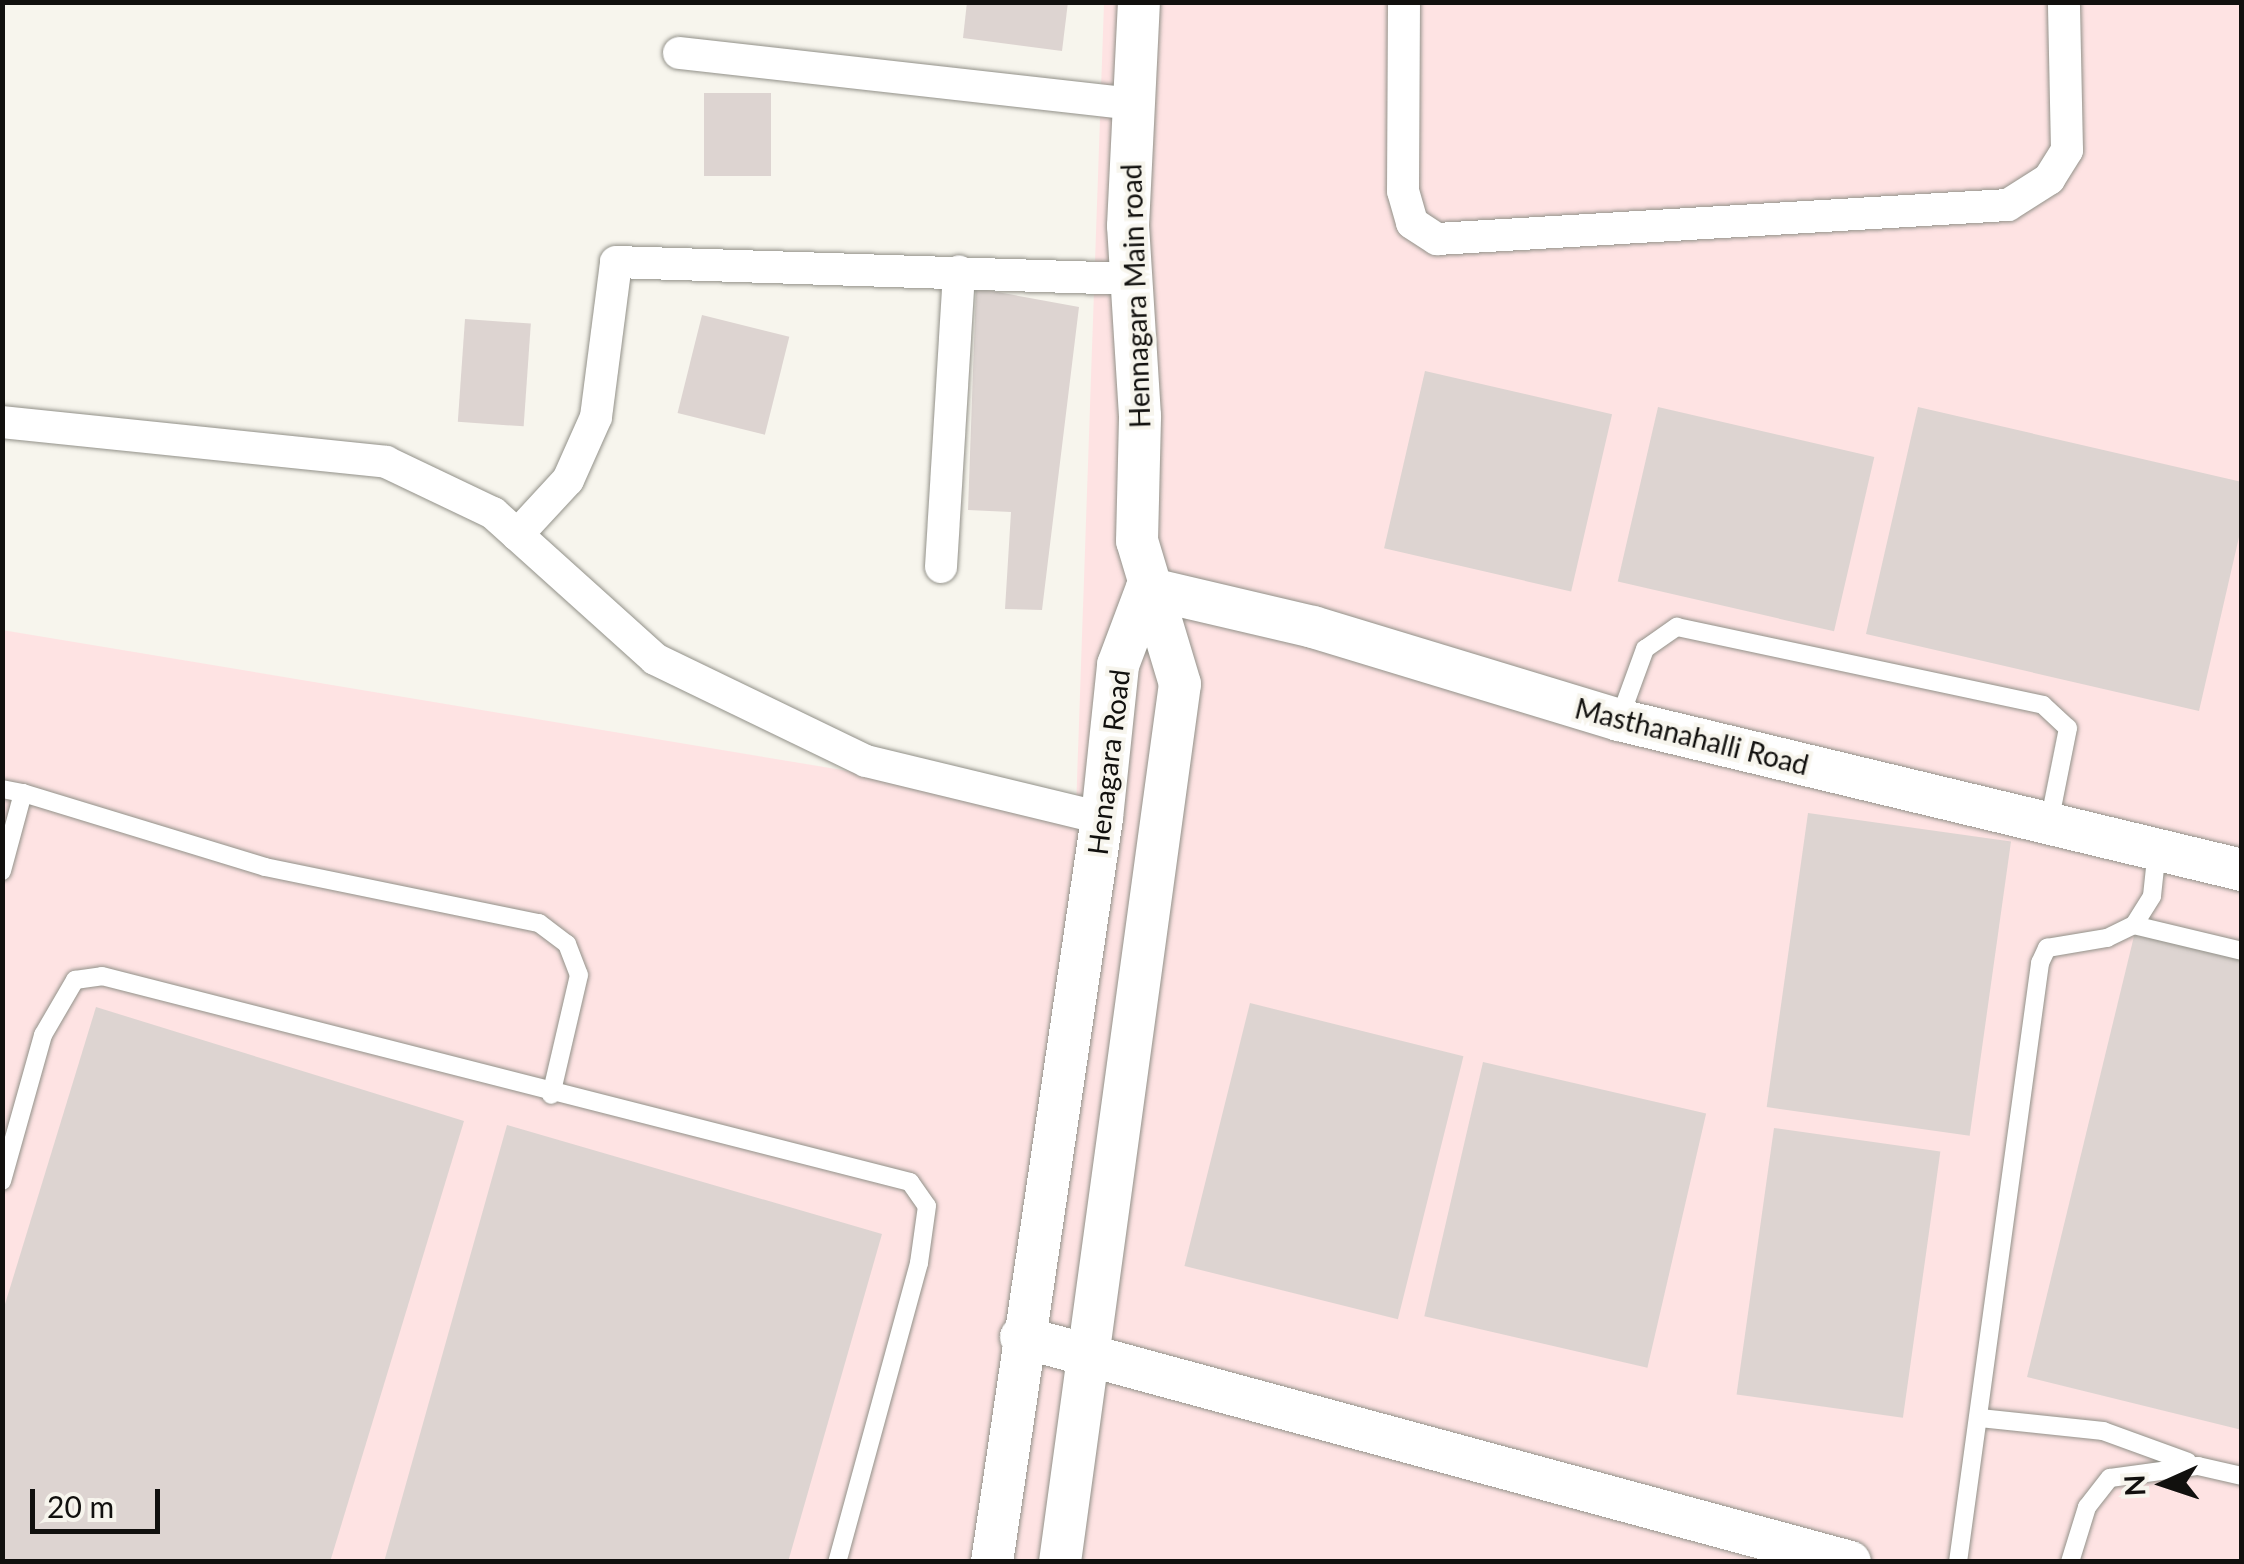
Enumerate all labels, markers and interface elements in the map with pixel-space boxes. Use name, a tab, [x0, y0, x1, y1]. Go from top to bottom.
street label: Hennagara Main road	[1114, 163, 1156, 429]
street label: Henagara Road	[1080, 667, 1136, 857]
street label: Masthanahalli Road	[1572, 691, 1812, 781]
north arrow	[2114, 1434, 2214, 1534]
scale bar	[35, 1469, 165, 1531]
text: N	[2117, 1474, 2152, 1497]
text: 20 m	[47, 1488, 114, 1524]

